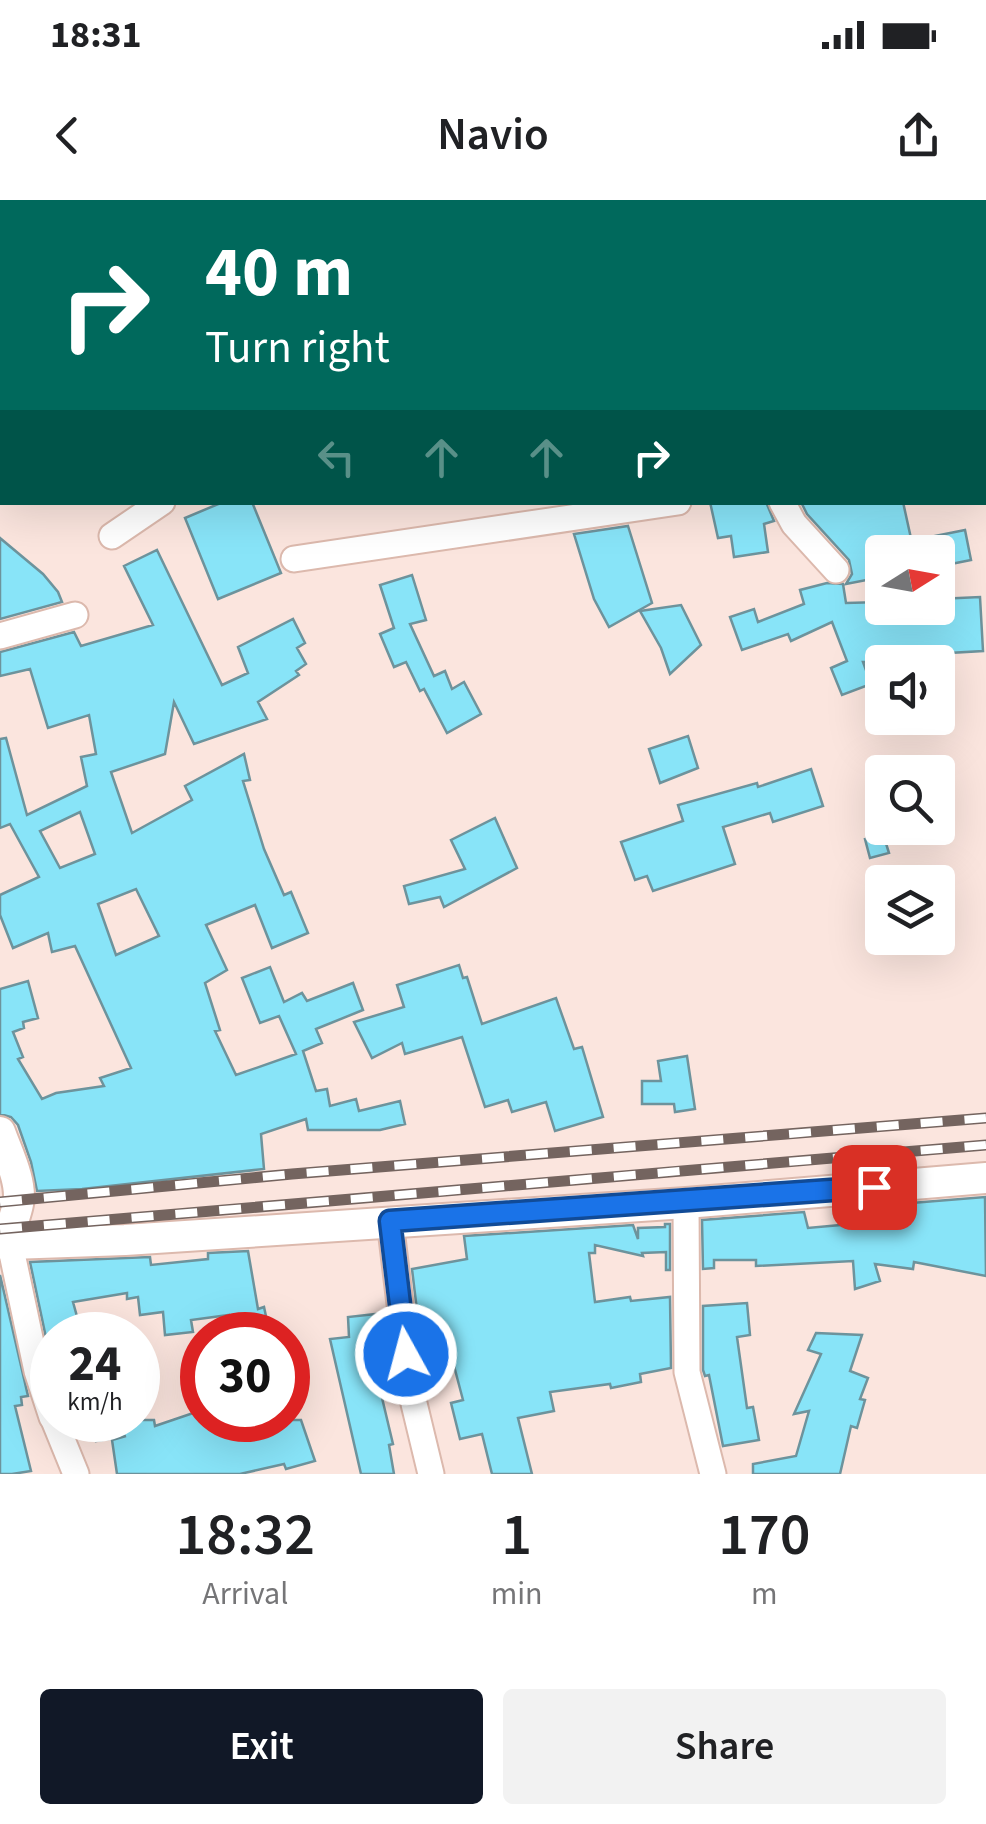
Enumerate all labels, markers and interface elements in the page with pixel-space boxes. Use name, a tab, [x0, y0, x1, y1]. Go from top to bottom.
text: 18:31	[50, 8, 142, 62]
text: Navio	[437, 103, 549, 167]
icon: back	[40, 108, 95, 163]
icon: share	[891, 108, 946, 163]
text: 40 m	[205, 223, 353, 323]
icon: right	[40, 240, 170, 370]
text: Turn right	[205, 316, 390, 380]
icon: left	[309, 430, 364, 485]
icon: ahead	[414, 430, 469, 485]
icon: ahead	[519, 430, 574, 485]
icon: right	[624, 430, 679, 485]
north arrow	[865, 535, 955, 625]
map controls	[865, 535, 955, 955]
button: sound	[865, 645, 955, 735]
button: search	[865, 755, 955, 845]
button: layers	[865, 865, 955, 955]
pin	[832, 1145, 917, 1230]
icon: arrive	[847, 1160, 902, 1215]
position arrow	[354, 1302, 458, 1406]
speed limit sign: 30	[180, 1312, 310, 1442]
text: 24	[69, 1329, 121, 1400]
text: km/h	[67, 1384, 123, 1420]
text: 18:32	[176, 1493, 315, 1578]
text: 1	[501, 1493, 532, 1578]
text: 170	[718, 1493, 810, 1578]
text: Arrival	[202, 1571, 288, 1617]
text: min	[491, 1571, 543, 1617]
text: m	[751, 1571, 778, 1617]
button: Exit	[40, 1689, 483, 1804]
button: Share	[503, 1689, 946, 1804]

